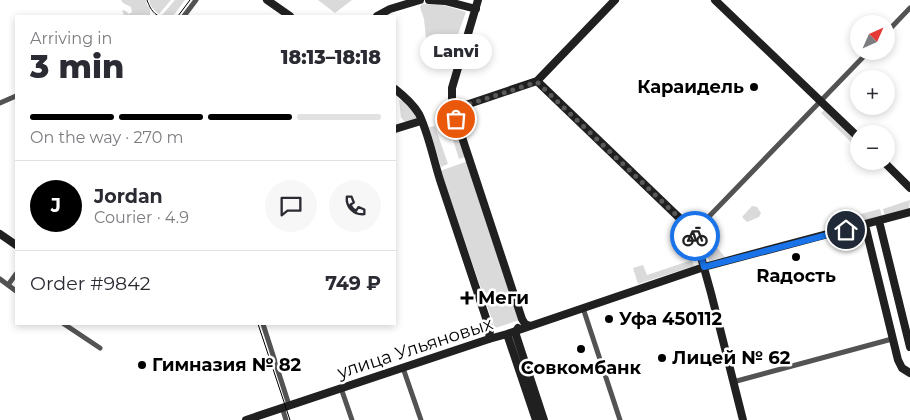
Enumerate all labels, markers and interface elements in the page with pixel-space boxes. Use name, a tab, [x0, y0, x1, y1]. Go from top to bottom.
north arrow	[850, 15, 895, 60]
map controls	[850, 15, 895, 170]
text: Arriving in	[30, 29, 112, 48]
callout: Lanvi	[420, 34, 492, 69]
text: Lanvi	[433, 42, 479, 61]
text: 18:13–18:18	[281, 46, 381, 69]
text: 3 min	[30, 47, 124, 86]
button: +	[850, 70, 895, 115]
place label: Караидель	[637, 76, 744, 98]
marker: Караидель	[748, 81, 760, 93]
pin	[435, 98, 477, 140]
icon: bag	[442, 105, 470, 133]
button: −	[850, 125, 895, 170]
text: On the way · 270 m	[30, 128, 184, 147]
button: chat	[265, 180, 317, 232]
button: phone	[329, 180, 381, 232]
text: Jordan	[94, 185, 163, 208]
text: J	[51, 194, 61, 217]
text: Courier · 4.9	[94, 208, 189, 227]
pin	[825, 209, 867, 251]
courier	[670, 211, 720, 261]
icon: home	[832, 216, 860, 244]
icon: bike	[681, 222, 709, 250]
marker: Rадость	[790, 251, 802, 263]
place label: Rадость	[756, 265, 836, 287]
text: Order #9842	[30, 272, 151, 295]
text: 749 ₽	[325, 272, 381, 295]
place label: Меги	[478, 287, 529, 309]
marker: Меги	[460, 291, 474, 305]
place label: Уфа 450112	[619, 308, 722, 330]
street label: улица Ульяновых	[333, 312, 496, 384]
marker: Уфа 450112	[603, 313, 615, 325]
marker: Совкомбанк	[575, 343, 587, 355]
place label: Лицей № 62	[672, 347, 791, 369]
marker: Лицей № 62	[656, 352, 668, 364]
place label: Гимназия № 82	[152, 354, 302, 376]
place label: Совкомбанк	[521, 357, 642, 379]
marker: Гимназия № 82	[136, 359, 148, 371]

